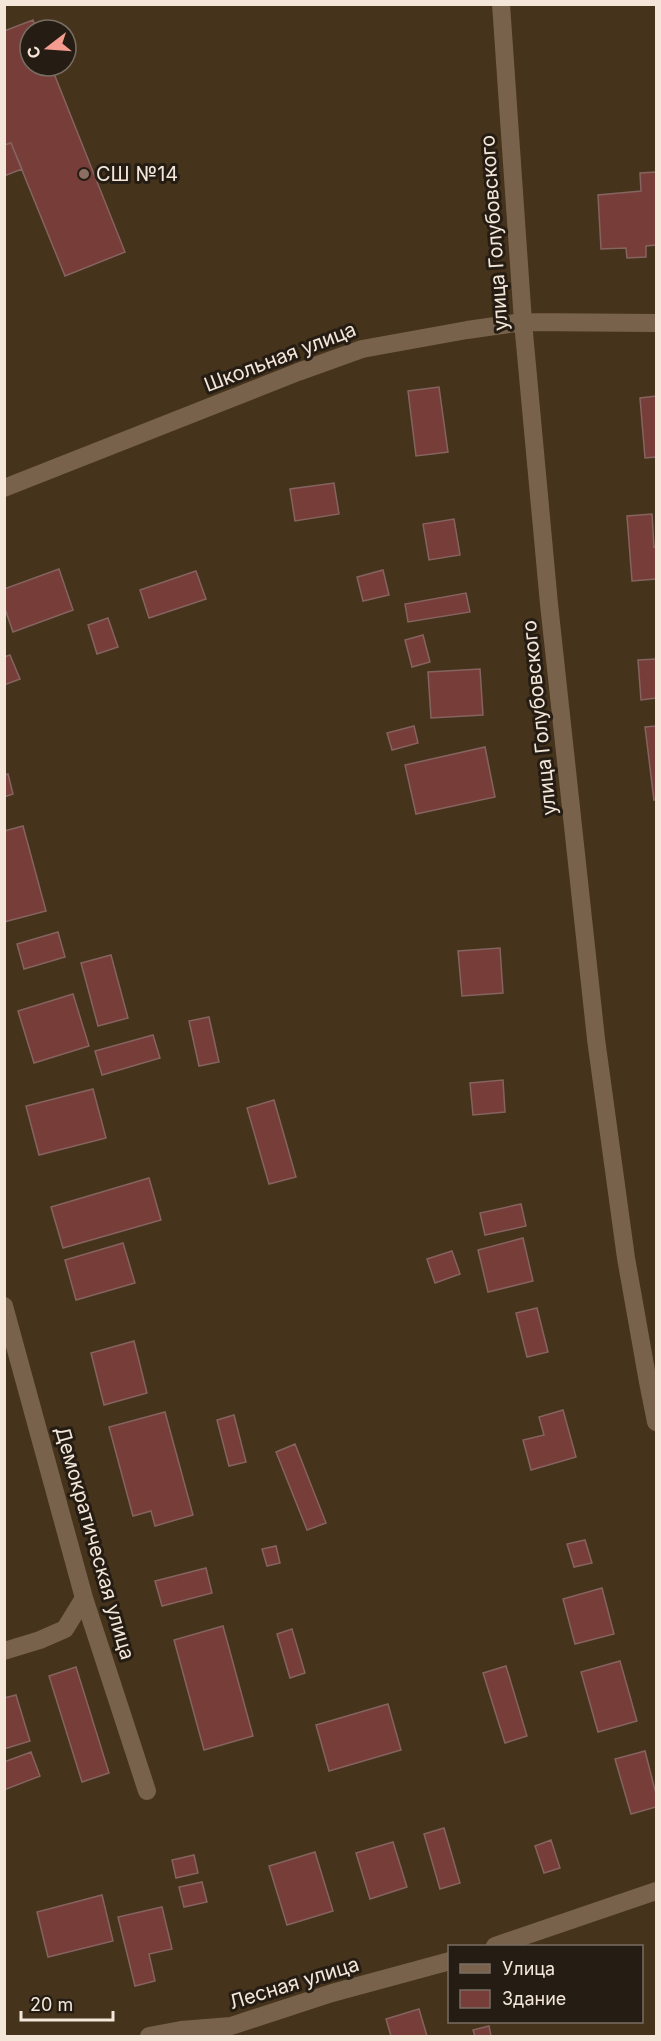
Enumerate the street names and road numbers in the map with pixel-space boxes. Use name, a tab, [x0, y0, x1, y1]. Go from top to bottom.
street label: улица Голубовского	[475, 134, 513, 332]
street label: Школьная улица	[201, 317, 359, 397]
street label: улица Голубовского	[517, 619, 561, 817]
street label: Демократическая улица	[50, 1424, 140, 1662]
street label: Лесная улица	[226, 1952, 362, 2014]

